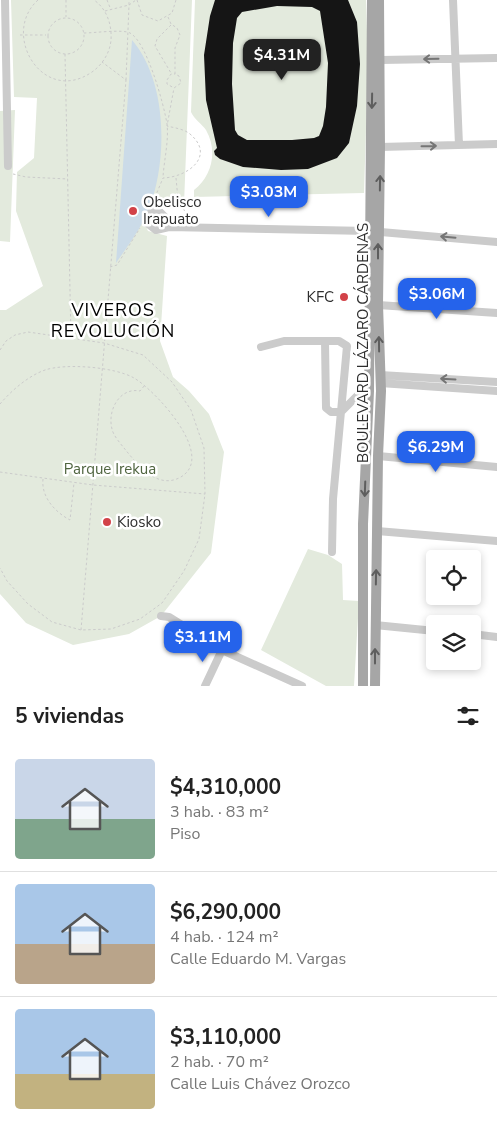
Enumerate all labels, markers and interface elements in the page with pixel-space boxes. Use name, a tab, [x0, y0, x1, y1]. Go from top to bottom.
pin: $4.31M	[241, 38, 323, 81]
text: $4.31M	[254, 44, 310, 66]
one-way arrow	[423, 54, 440, 64]
one-way arrow	[367, 93, 376, 109]
one-way arrow	[420, 141, 437, 151]
one-way arrow	[375, 175, 384, 191]
pin: $3.03M	[228, 176, 310, 218]
text: $3.03M	[241, 181, 297, 203]
place label: Obelisco Irapuato	[143, 192, 202, 229]
marker: Obelisco Irapuato	[127, 205, 139, 217]
street label: BOULEVARD LÁZARO CÁRDENAS	[353, 223, 373, 463]
one-way arrow	[441, 233, 457, 242]
one-way arrow	[373, 243, 383, 259]
pin: $3.06M	[396, 278, 478, 320]
text: $3.06M	[409, 283, 465, 305]
place label: KFC	[307, 287, 334, 307]
marker: KFC	[338, 291, 350, 303]
district label: VIVEROS REVOLUCIÓN	[51, 298, 175, 343]
one-way arrow	[374, 336, 384, 352]
one-way arrow	[441, 375, 457, 384]
pin: $6.29M	[395, 430, 477, 473]
text: $6.29M	[408, 436, 464, 458]
park label: Parque Irekua	[64, 459, 156, 479]
one-way arrow	[360, 481, 369, 497]
place label: Kiosko	[117, 512, 161, 532]
marker: Kiosko	[101, 516, 113, 528]
map controls	[426, 550, 481, 670]
button: locate	[426, 550, 481, 605]
one-way arrow	[371, 569, 381, 585]
button: layers	[426, 615, 481, 670]
pin: $3.11M	[162, 620, 244, 663]
text: $3.11M	[175, 626, 231, 648]
one-way arrow	[370, 648, 380, 664]
text: 5 viviendas	[15, 702, 124, 730]
icon: filters	[454, 702, 482, 730]
text: $4,310,000	[170, 773, 281, 801]
icon: home	[55, 779, 115, 839]
text: 3 hab. · 83 m²	[170, 801, 269, 823]
text: Piso	[170, 823, 200, 845]
text: $6,290,000	[170, 898, 281, 926]
icon: home	[55, 904, 115, 964]
text: 4 hab. · 124 m²	[170, 926, 278, 948]
text: Calle Eduardo M. Vargas	[170, 948, 346, 970]
text: $3,110,000	[170, 1023, 281, 1051]
icon: home	[55, 1029, 115, 1089]
text: 2 hab. · 70 m²	[170, 1051, 269, 1073]
text: Calle Luis Chávez Orozco	[170, 1073, 350, 1095]

